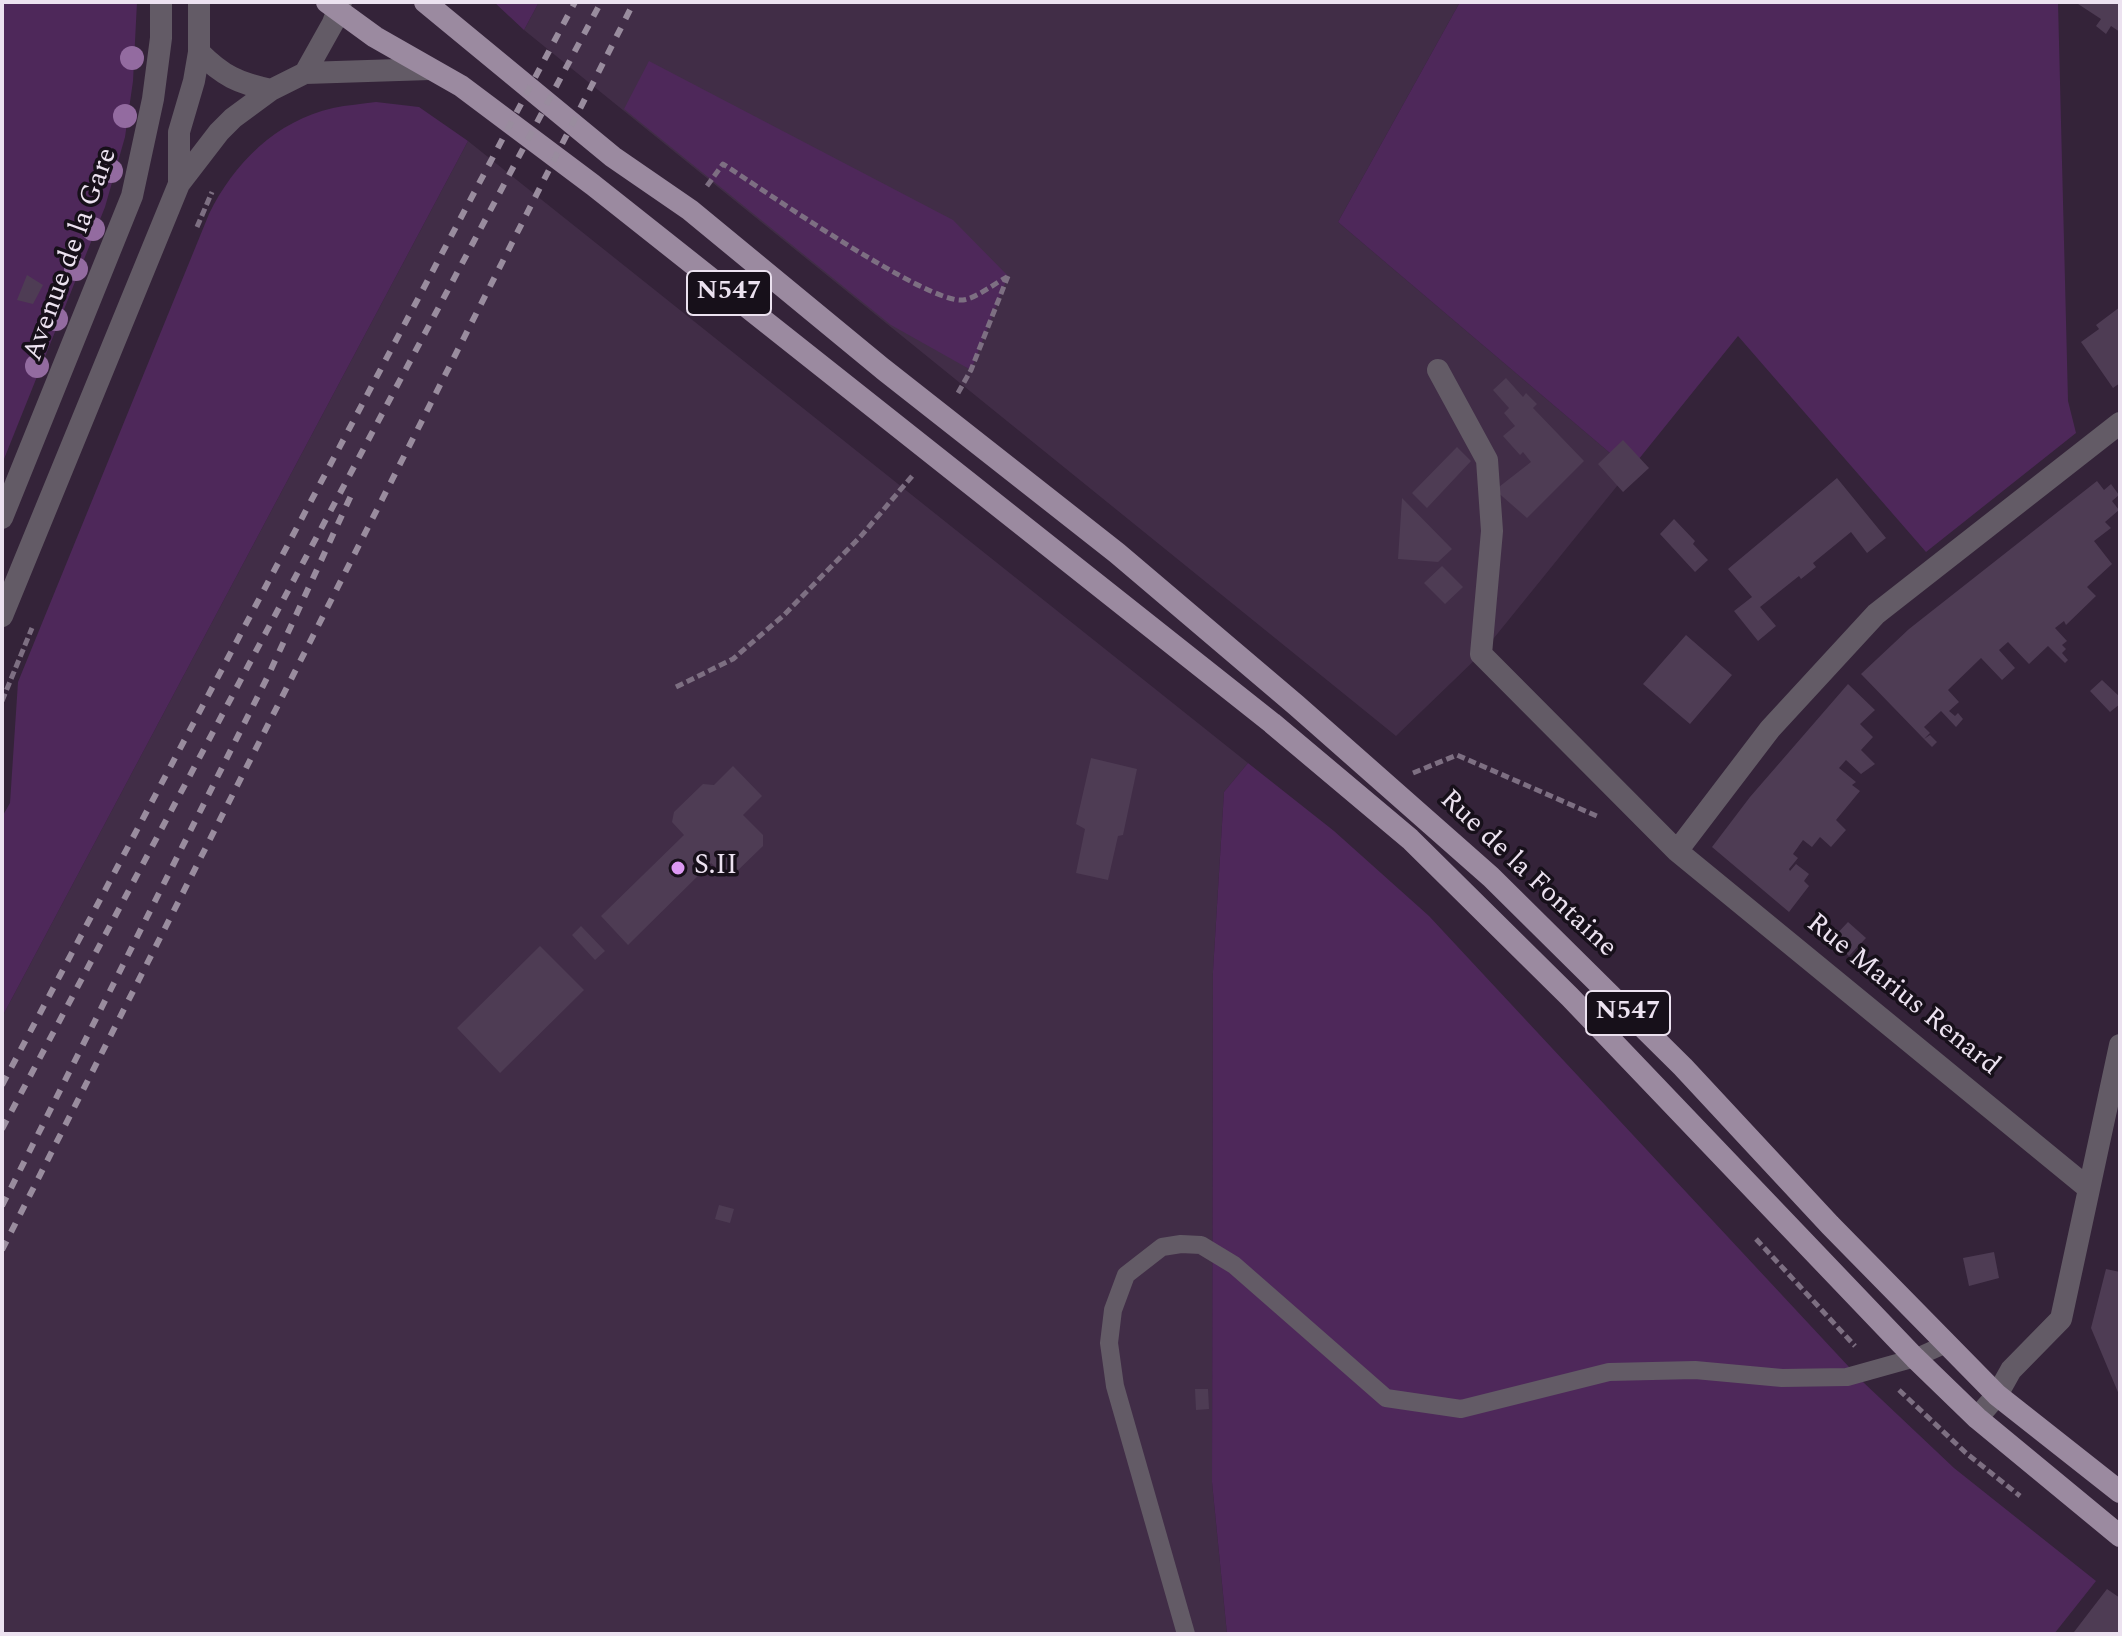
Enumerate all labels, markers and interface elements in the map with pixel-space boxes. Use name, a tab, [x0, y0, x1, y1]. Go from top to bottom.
street label: Avenue de la Gare	[18, 144, 126, 366]
road number: N547	[687, 271, 771, 315]
street label: Rue de la Fontaine	[1431, 784, 1623, 966]
place label: S.II	[694, 851, 737, 885]
marker: S.II	[669, 859, 687, 877]
street label: Rue Marius Renard	[1799, 908, 2005, 1084]
road number: N547	[1586, 991, 1670, 1035]

